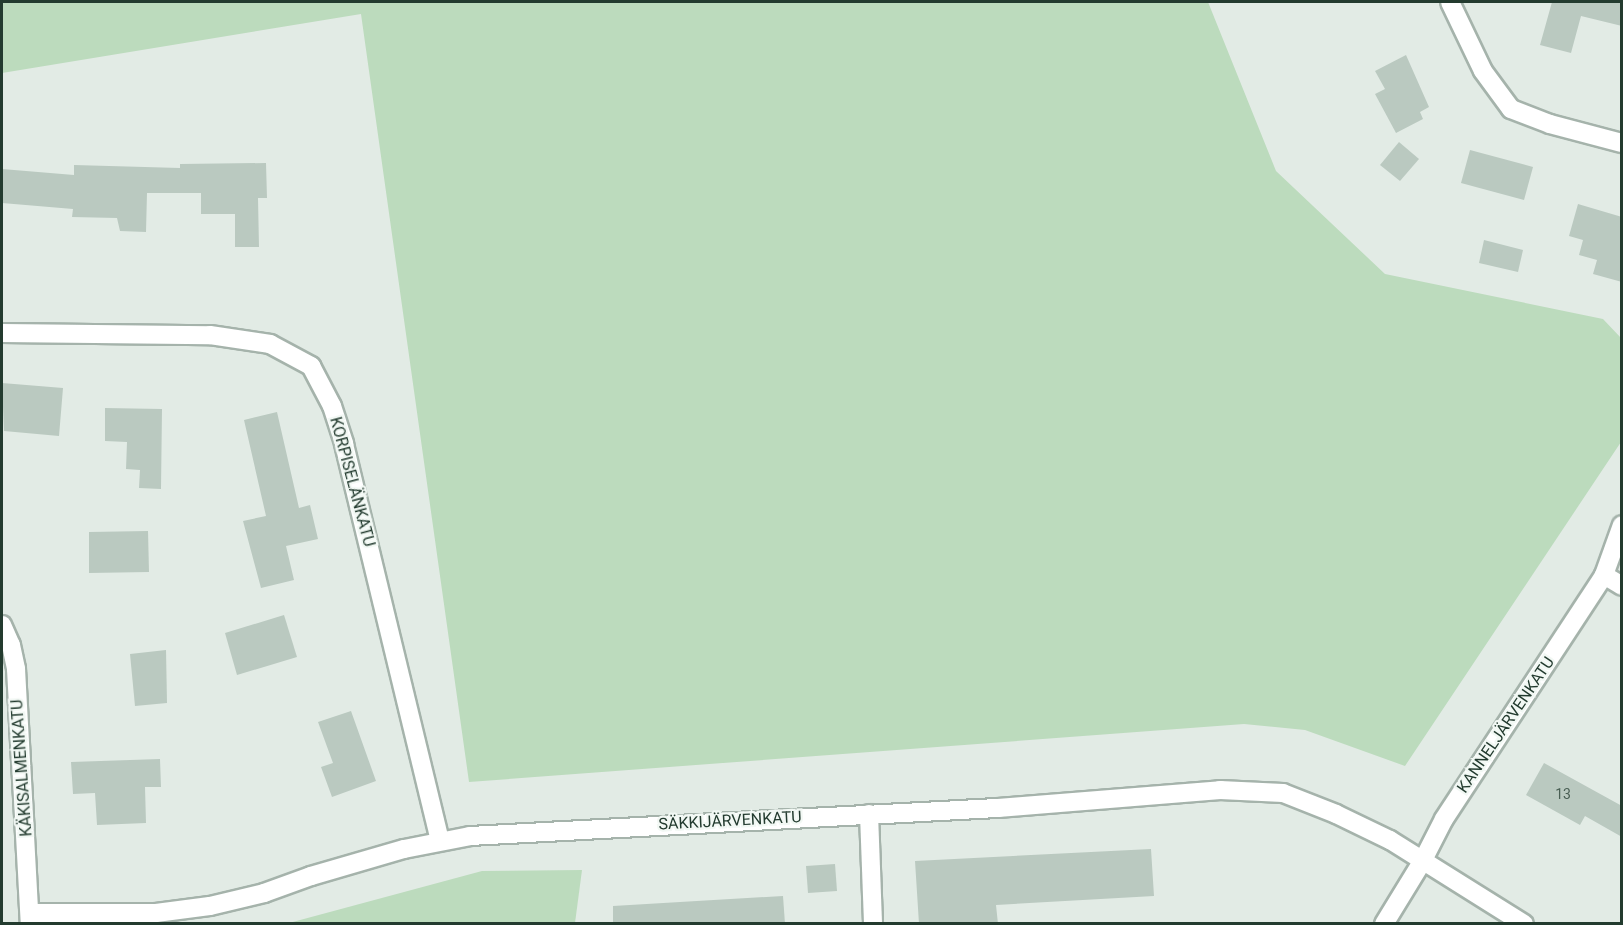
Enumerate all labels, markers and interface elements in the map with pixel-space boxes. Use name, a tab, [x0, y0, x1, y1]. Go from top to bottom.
street label: KORPISELÄNKATU	[325, 415, 379, 549]
street label: KANNELJÄRVENKATU	[1453, 653, 1559, 797]
street label: KÄKISALMENKATU	[8, 699, 36, 837]
house number: 13	[1555, 786, 1571, 802]
street label: SÄKKIJÄRVENKATU	[658, 808, 802, 834]

